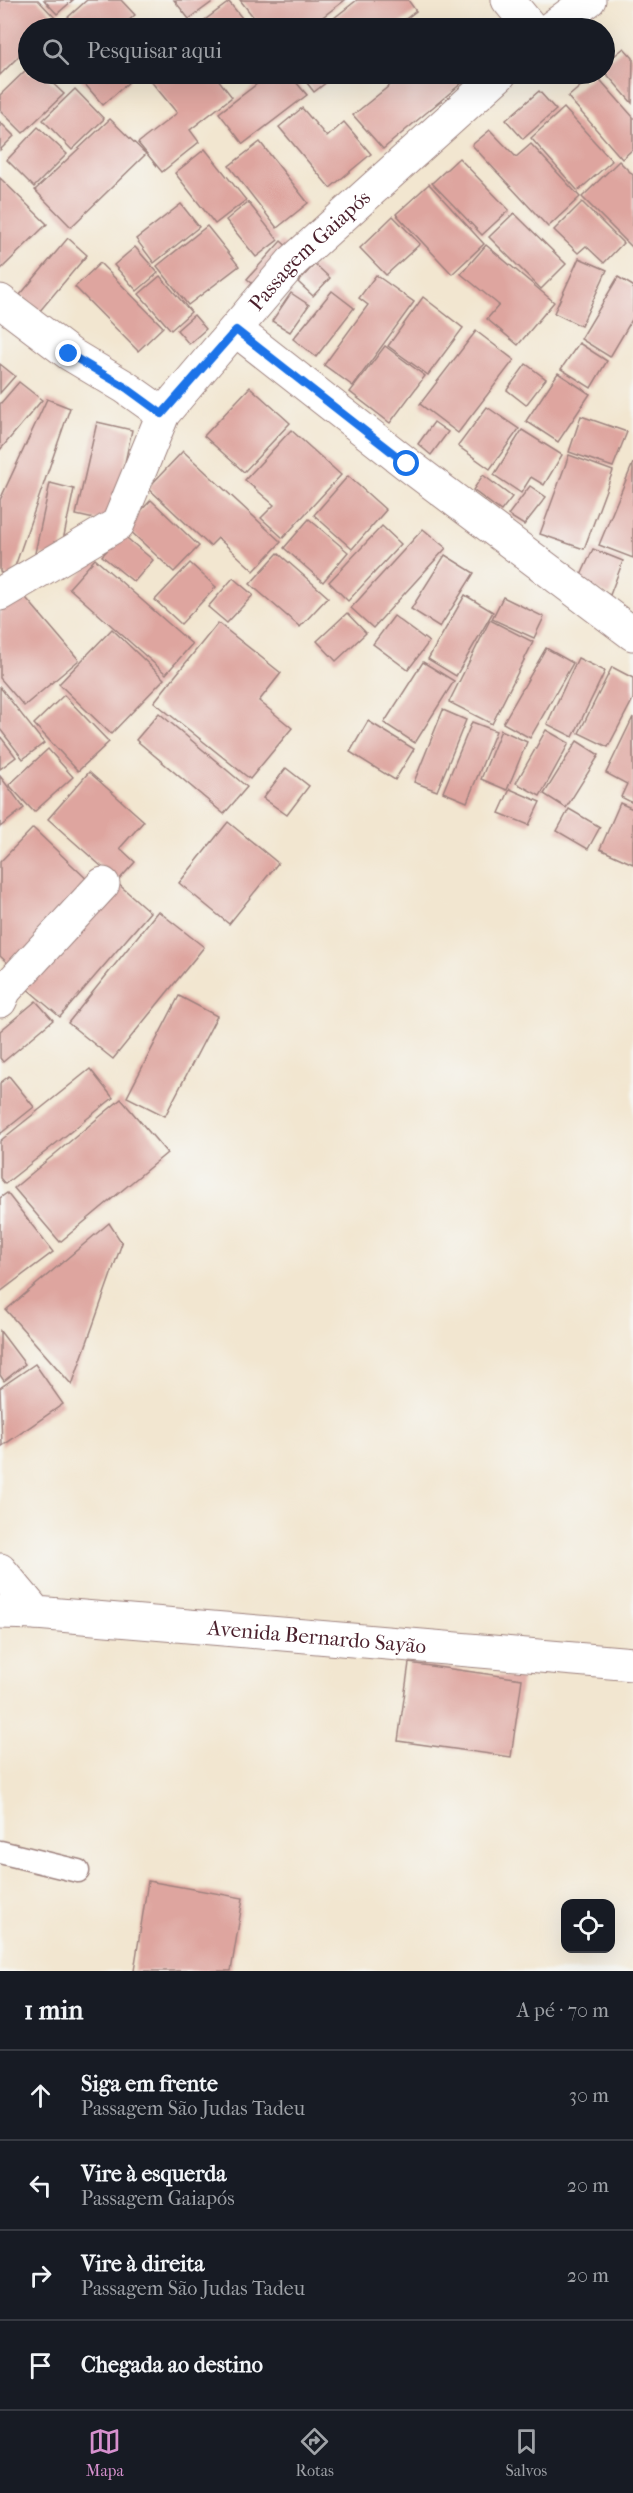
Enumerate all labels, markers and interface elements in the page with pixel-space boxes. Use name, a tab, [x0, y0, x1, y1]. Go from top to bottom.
search box	[18, 18, 615, 84]
icon: search	[39, 35, 72, 68]
text: Pesquisar aqui	[87, 38, 222, 64]
street label: Passagem Gaiapós	[244, 185, 375, 316]
route end	[55, 340, 81, 366]
route start	[393, 450, 419, 476]
street label: Avenida Bernardo Sayão	[206, 1616, 427, 1658]
map controls	[561, 1899, 615, 1953]
button: locate	[561, 1899, 615, 1953]
text: 1 min	[24, 1995, 83, 2026]
text: A pé · 70 m	[517, 1999, 609, 2022]
text: Siga em frente	[81, 2071, 218, 2097]
icon: ahead	[24, 2079, 57, 2112]
text: 30 m	[569, 2084, 609, 2107]
text: Passagem São Judas Tadeu	[81, 2097, 305, 2120]
text: Vire à esquerda	[81, 2161, 226, 2187]
icon: left	[24, 2169, 57, 2202]
text: 20 m	[567, 2174, 609, 2197]
text: Passagem Gaiapós	[81, 2187, 235, 2210]
text: Vire à direita	[81, 2251, 204, 2277]
icon: right	[24, 2259, 57, 2292]
text: 20 m	[567, 2264, 609, 2287]
text: Passagem São Judas Tadeu	[81, 2277, 305, 2300]
icon: arrive	[24, 2349, 57, 2382]
text: Chegada ao destino	[81, 2352, 263, 2378]
tab: Mapa	[86, 2425, 124, 2480]
tab: Rotas	[296, 2425, 334, 2480]
tab: Salvos	[506, 2425, 547, 2480]

